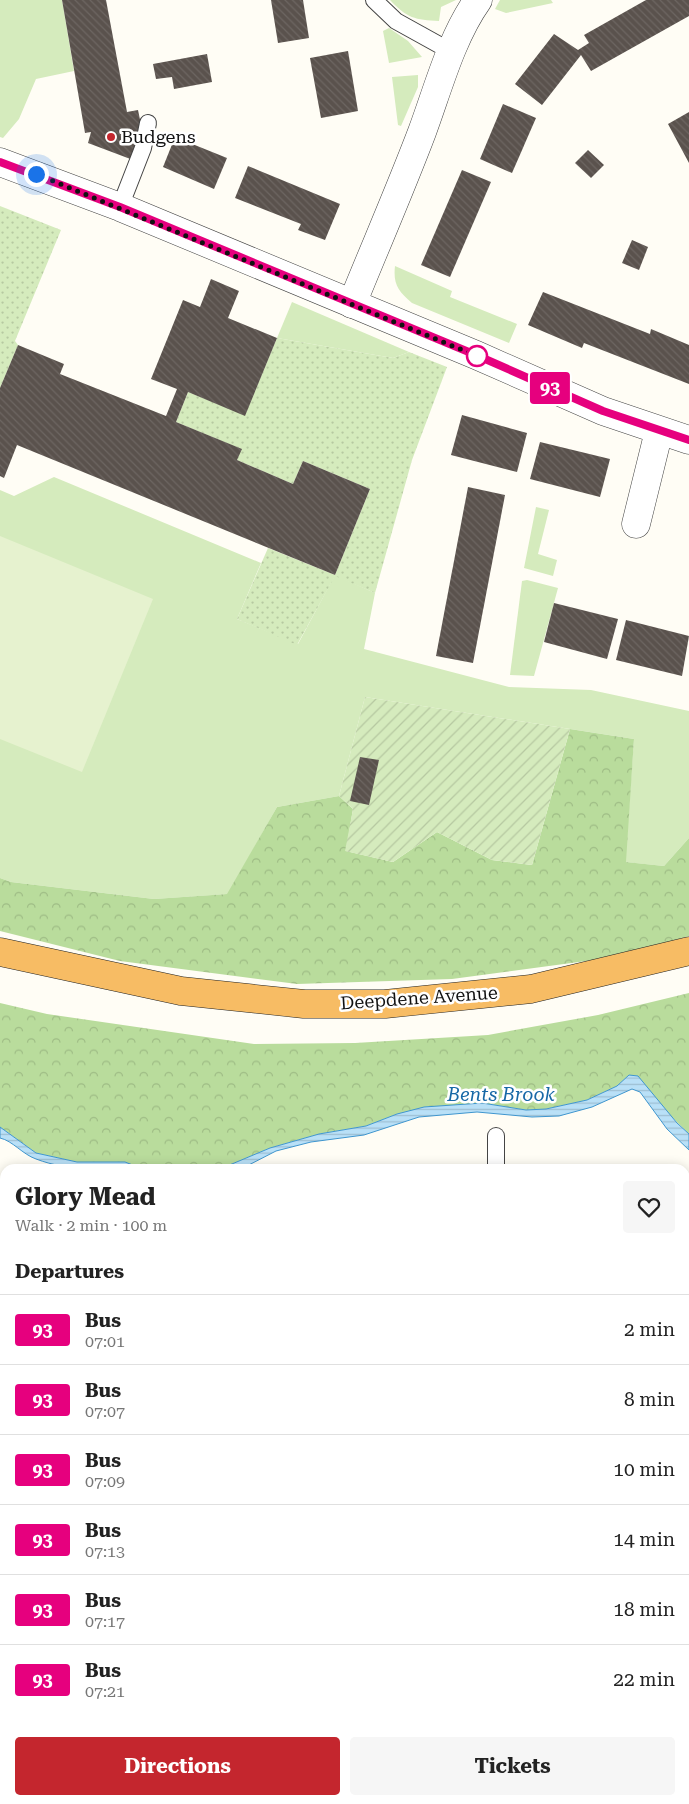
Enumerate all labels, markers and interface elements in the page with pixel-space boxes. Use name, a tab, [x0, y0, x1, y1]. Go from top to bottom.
place label: Budgens	[121, 126, 195, 147]
marker: Budgens	[105, 131, 117, 143]
your location	[24, 162, 49, 187]
unlabelled marker	[466, 345, 488, 367]
line badge: 93	[528, 372, 572, 404]
text: 93	[540, 377, 560, 398]
street label: Deepdene Avenue	[340, 982, 498, 1013]
water label: Bents Brook	[446, 1083, 556, 1106]
button: heart	[623, 1181, 675, 1233]
text: Glory Mead	[15, 1183, 156, 1211]
text: Walk · 2 min · 100 m	[15, 1216, 167, 1235]
text: Departures	[15, 1260, 124, 1283]
text: Bus	[85, 1309, 121, 1332]
text: 2 min	[624, 1318, 675, 1341]
text: 93	[32, 1319, 53, 1340]
text: 07:01	[85, 1332, 125, 1351]
text: Bus	[85, 1379, 121, 1402]
text: 8 min	[624, 1388, 675, 1411]
text: 93	[32, 1389, 53, 1410]
text: 07:07	[85, 1402, 125, 1421]
text: Bus	[85, 1449, 121, 1472]
text: 10 min	[613, 1458, 675, 1481]
text: 93	[32, 1459, 53, 1480]
text: 07:09	[85, 1472, 125, 1491]
text: Bus	[85, 1519, 121, 1542]
text: 14 min	[613, 1528, 675, 1551]
text: 93	[32, 1529, 53, 1550]
text: 07:13	[85, 1542, 125, 1561]
text: Bus	[85, 1589, 121, 1612]
text: 18 min	[613, 1598, 675, 1621]
text: 93	[32, 1599, 53, 1620]
text: 07:17	[85, 1612, 125, 1631]
text: Bus	[85, 1659, 121, 1682]
text: 22 min	[613, 1668, 675, 1691]
text: 93	[32, 1669, 53, 1690]
text: 07:21	[85, 1682, 125, 1701]
button: Directions	[15, 1737, 340, 1795]
button: Tickets	[350, 1737, 675, 1795]

